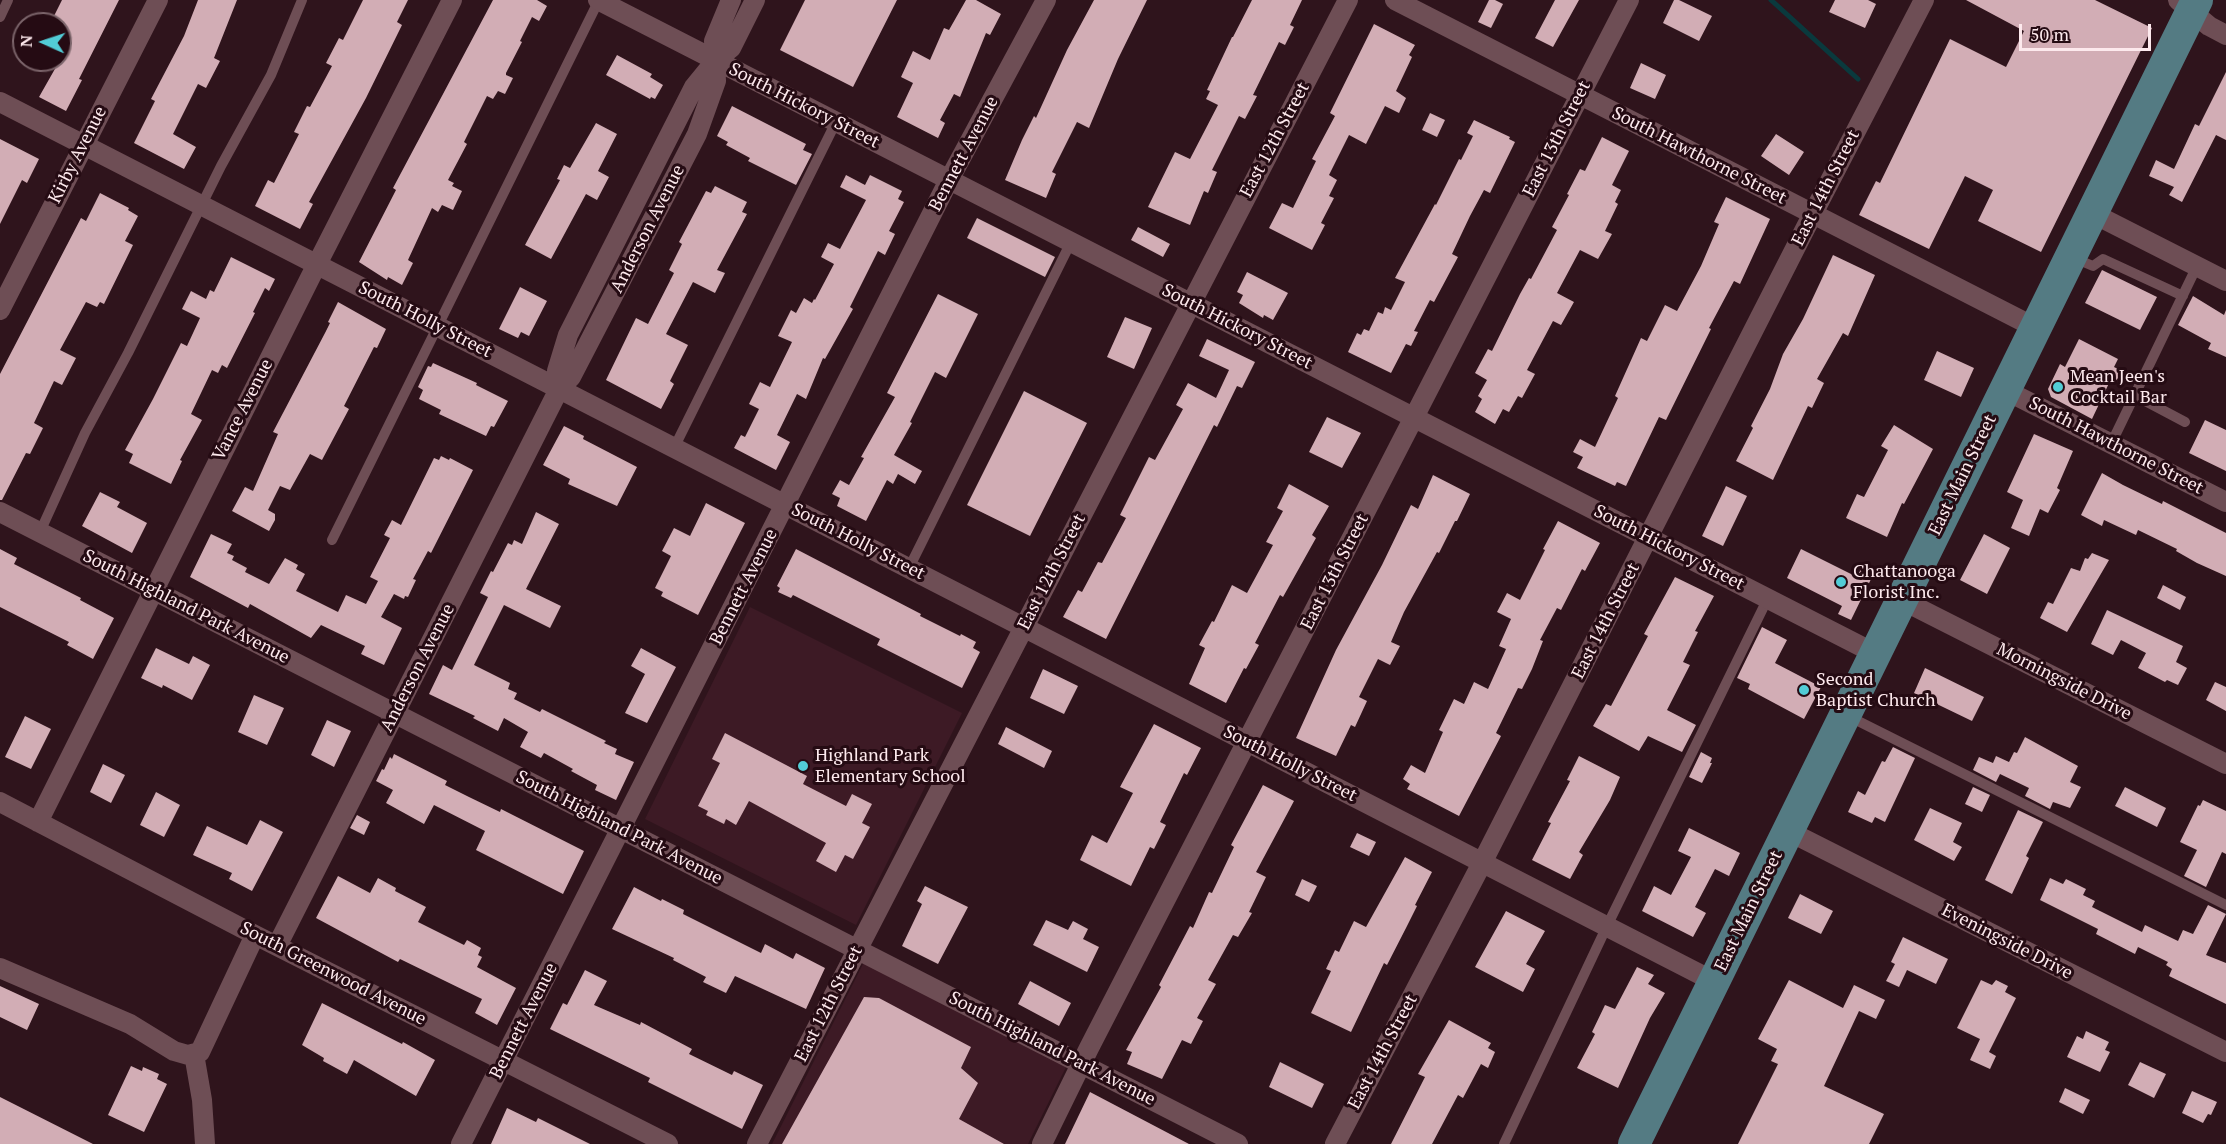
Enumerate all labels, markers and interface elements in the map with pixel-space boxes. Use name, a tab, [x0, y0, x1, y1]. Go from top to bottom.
north arrow	[12, 12, 72, 72]
scale bar	[2022, 12, 2154, 50]
text: 50 m	[2030, 22, 2069, 46]
text: N	[15, 35, 37, 48]
street label: South Hickory Street	[725, 59, 883, 153]
street label: East 13th Street	[1518, 77, 1596, 201]
street label: East 12th Street	[1236, 79, 1314, 201]
street label: Bennett Avenue	[925, 93, 1003, 215]
street label: Kirby Avenue	[44, 103, 112, 207]
street label: South Hawthorne Street	[1608, 103, 1790, 209]
street label: East 14th Street	[1787, 126, 1865, 250]
street label: Anderson Avenue	[606, 161, 690, 297]
street label: South Holly Street	[355, 277, 495, 363]
street label: South Hickory Street	[1158, 280, 1316, 374]
street label: Vance Avenue	[208, 356, 278, 464]
place label: Mean Jeen's Cocktail Bar	[2070, 366, 2167, 409]
marker: Mean Jeen's Cocktail Bar	[2051, 380, 2065, 394]
street label: South Hawthorne Street	[2025, 393, 2207, 499]
street label: East Main Street	[1924, 411, 2002, 539]
street label: South Holly Street	[788, 499, 928, 585]
street label: South Hickory Street	[1590, 501, 1748, 595]
street label: East 12th Street	[1013, 510, 1091, 634]
street label: East 13th Street	[1296, 510, 1374, 634]
street label: Bennett Avenue	[706, 525, 782, 649]
street label: South Highland Park Avenue	[79, 545, 293, 669]
street label: East 14th Street	[1567, 559, 1645, 683]
place label: Chattanooga Florist Inc.	[1853, 561, 1956, 604]
marker: Chattanooga Florist Inc.	[1834, 575, 1848, 589]
street label: Anderson Avenue	[376, 600, 460, 736]
street label: Morningside Drive	[1993, 639, 2135, 725]
place label: Second Baptist Church	[1816, 669, 1935, 712]
marker: Second Baptist Church	[1797, 683, 1811, 697]
street label: South Holly Street	[1220, 721, 1360, 807]
place label: Highland Park Elementary School	[815, 745, 966, 788]
marker: Highland Park Elementary School	[796, 759, 810, 773]
street label: South Highland Park Avenue	[512, 766, 726, 890]
street label: East Main Street	[1710, 847, 1788, 975]
street label: Eveningside Drive	[1938, 900, 2076, 984]
street label: South Greenwood Avenue	[236, 918, 430, 1030]
street label: East 12th Street	[790, 942, 868, 1066]
street label: Bennett Avenue	[486, 959, 562, 1083]
street label: South Highland Park Avenue	[945, 987, 1159, 1111]
street label: East 14th Street	[1344, 991, 1422, 1113]

